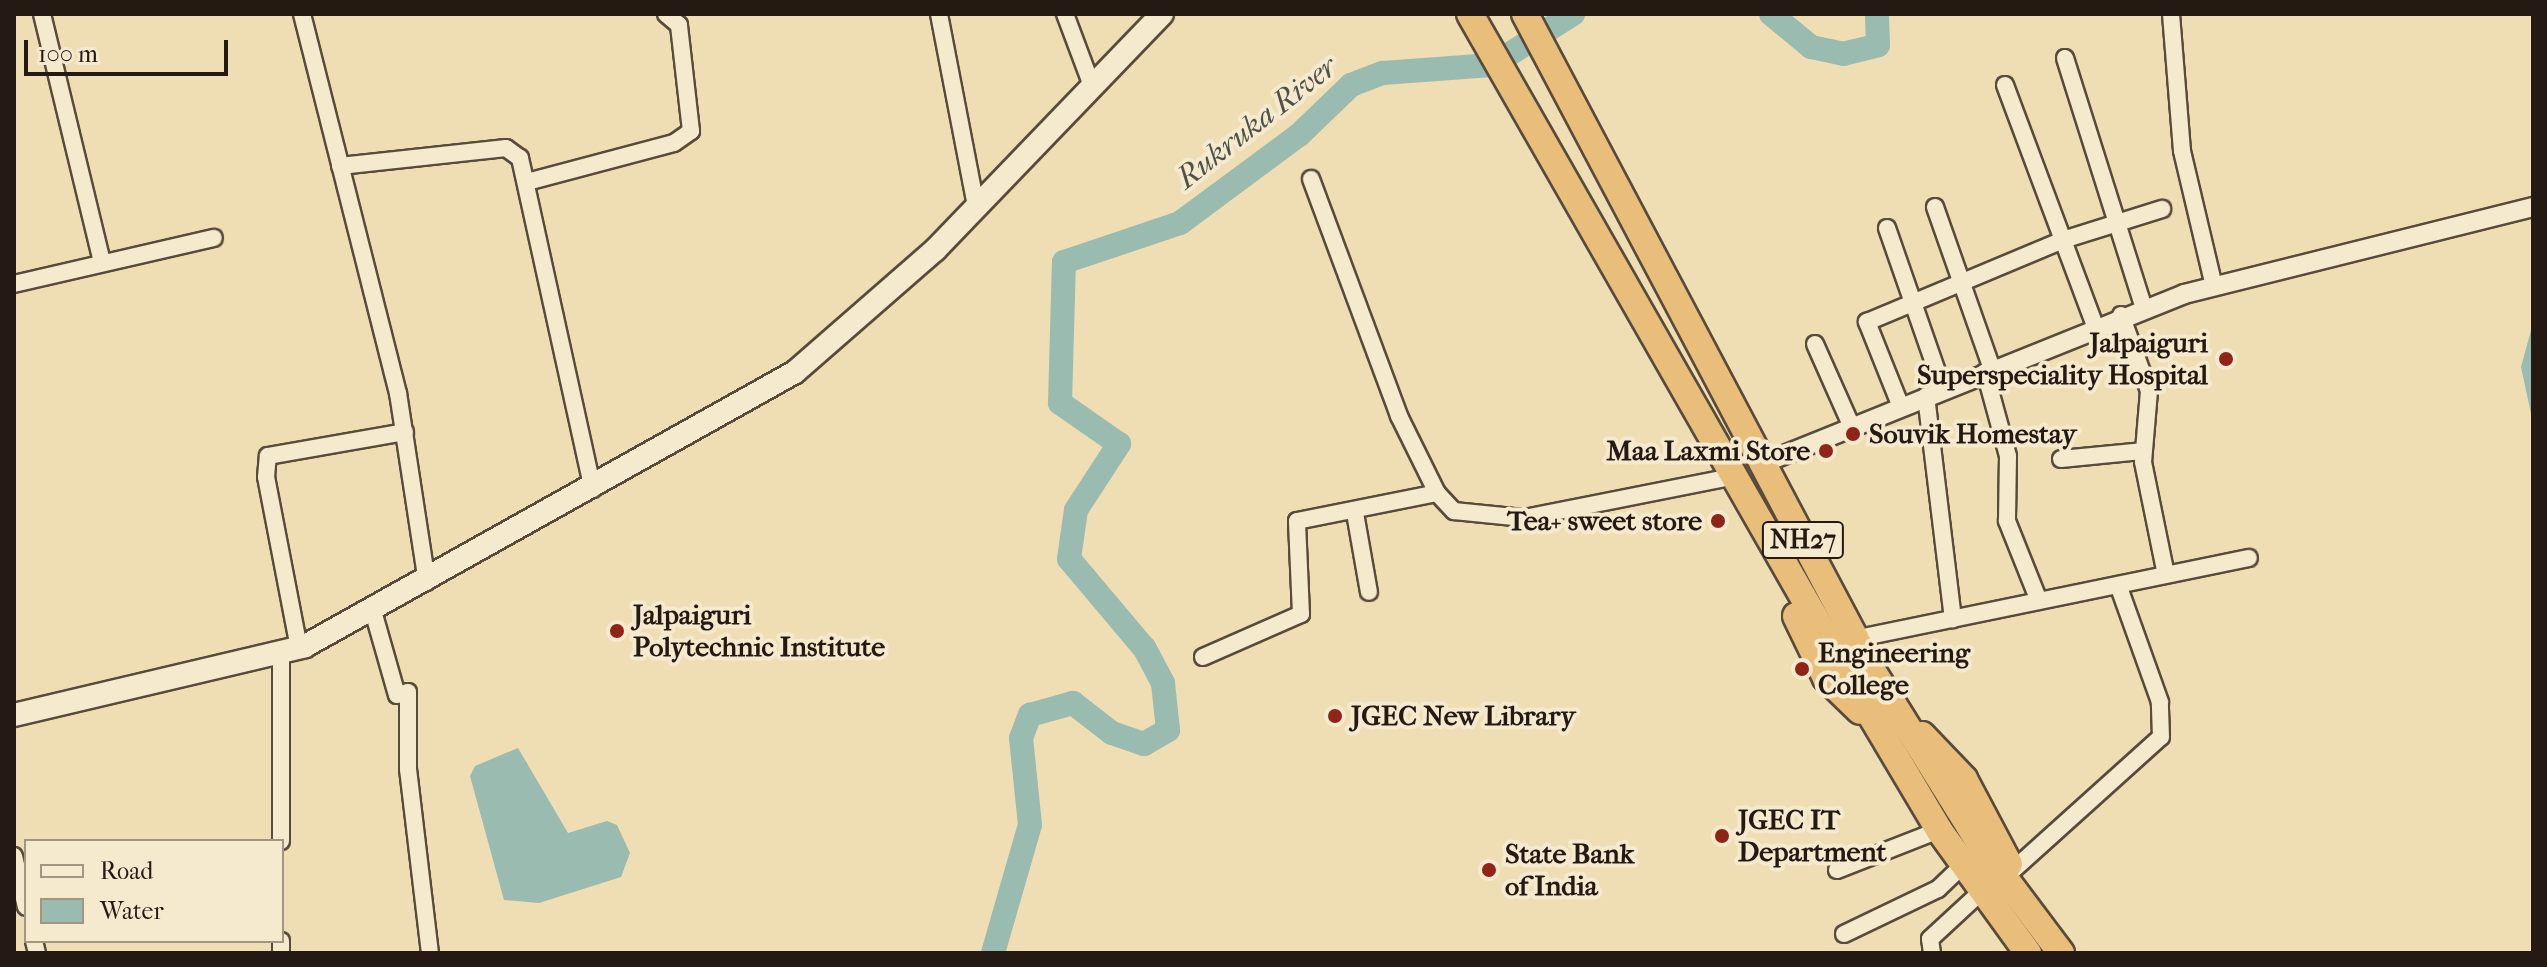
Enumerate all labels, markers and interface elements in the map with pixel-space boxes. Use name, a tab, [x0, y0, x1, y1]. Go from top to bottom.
scale bar	[28, 24, 232, 74]
text: 100 m	[38, 40, 98, 68]
water label: Rukruka River	[1170, 49, 1344, 197]
place label: Jalpaiguri Superspeciality Hospital	[1917, 326, 2208, 392]
marker: Jalpaiguri Superspeciality Hospital	[2215, 348, 2237, 370]
place label: Souvik Homestay	[1869, 417, 2076, 451]
marker: Souvik Homestay	[1844, 425, 1862, 443]
place label: Maa Laxmi Store	[1606, 434, 1810, 468]
marker: Maa Laxmi Store	[1817, 442, 1835, 460]
place label: Tea+ sweet store	[1507, 504, 1702, 538]
marker: Tea+ sweet store	[1709, 512, 1727, 530]
road number: NH27	[1761, 518, 1845, 562]
place label: Jalpaiguri Polytechnic Institute	[633, 598, 885, 664]
marker: Jalpaiguri Polytechnic Institute	[608, 622, 626, 640]
place label: Engineering College	[1818, 636, 1970, 702]
marker: Engineering College	[1793, 660, 1811, 678]
place label: JGEC New Library	[1351, 699, 1575, 733]
marker: JGEC New Library	[1326, 707, 1344, 725]
place label: JGEC IT Department	[1738, 803, 1886, 869]
marker: JGEC IT Department	[1713, 827, 1731, 845]
place label: State Bank of India	[1505, 837, 1634, 903]
legend	[24, 839, 284, 943]
text: Road	[100, 857, 153, 885]
marker: State Bank of India	[1480, 861, 1498, 879]
text: Water	[100, 897, 164, 925]

